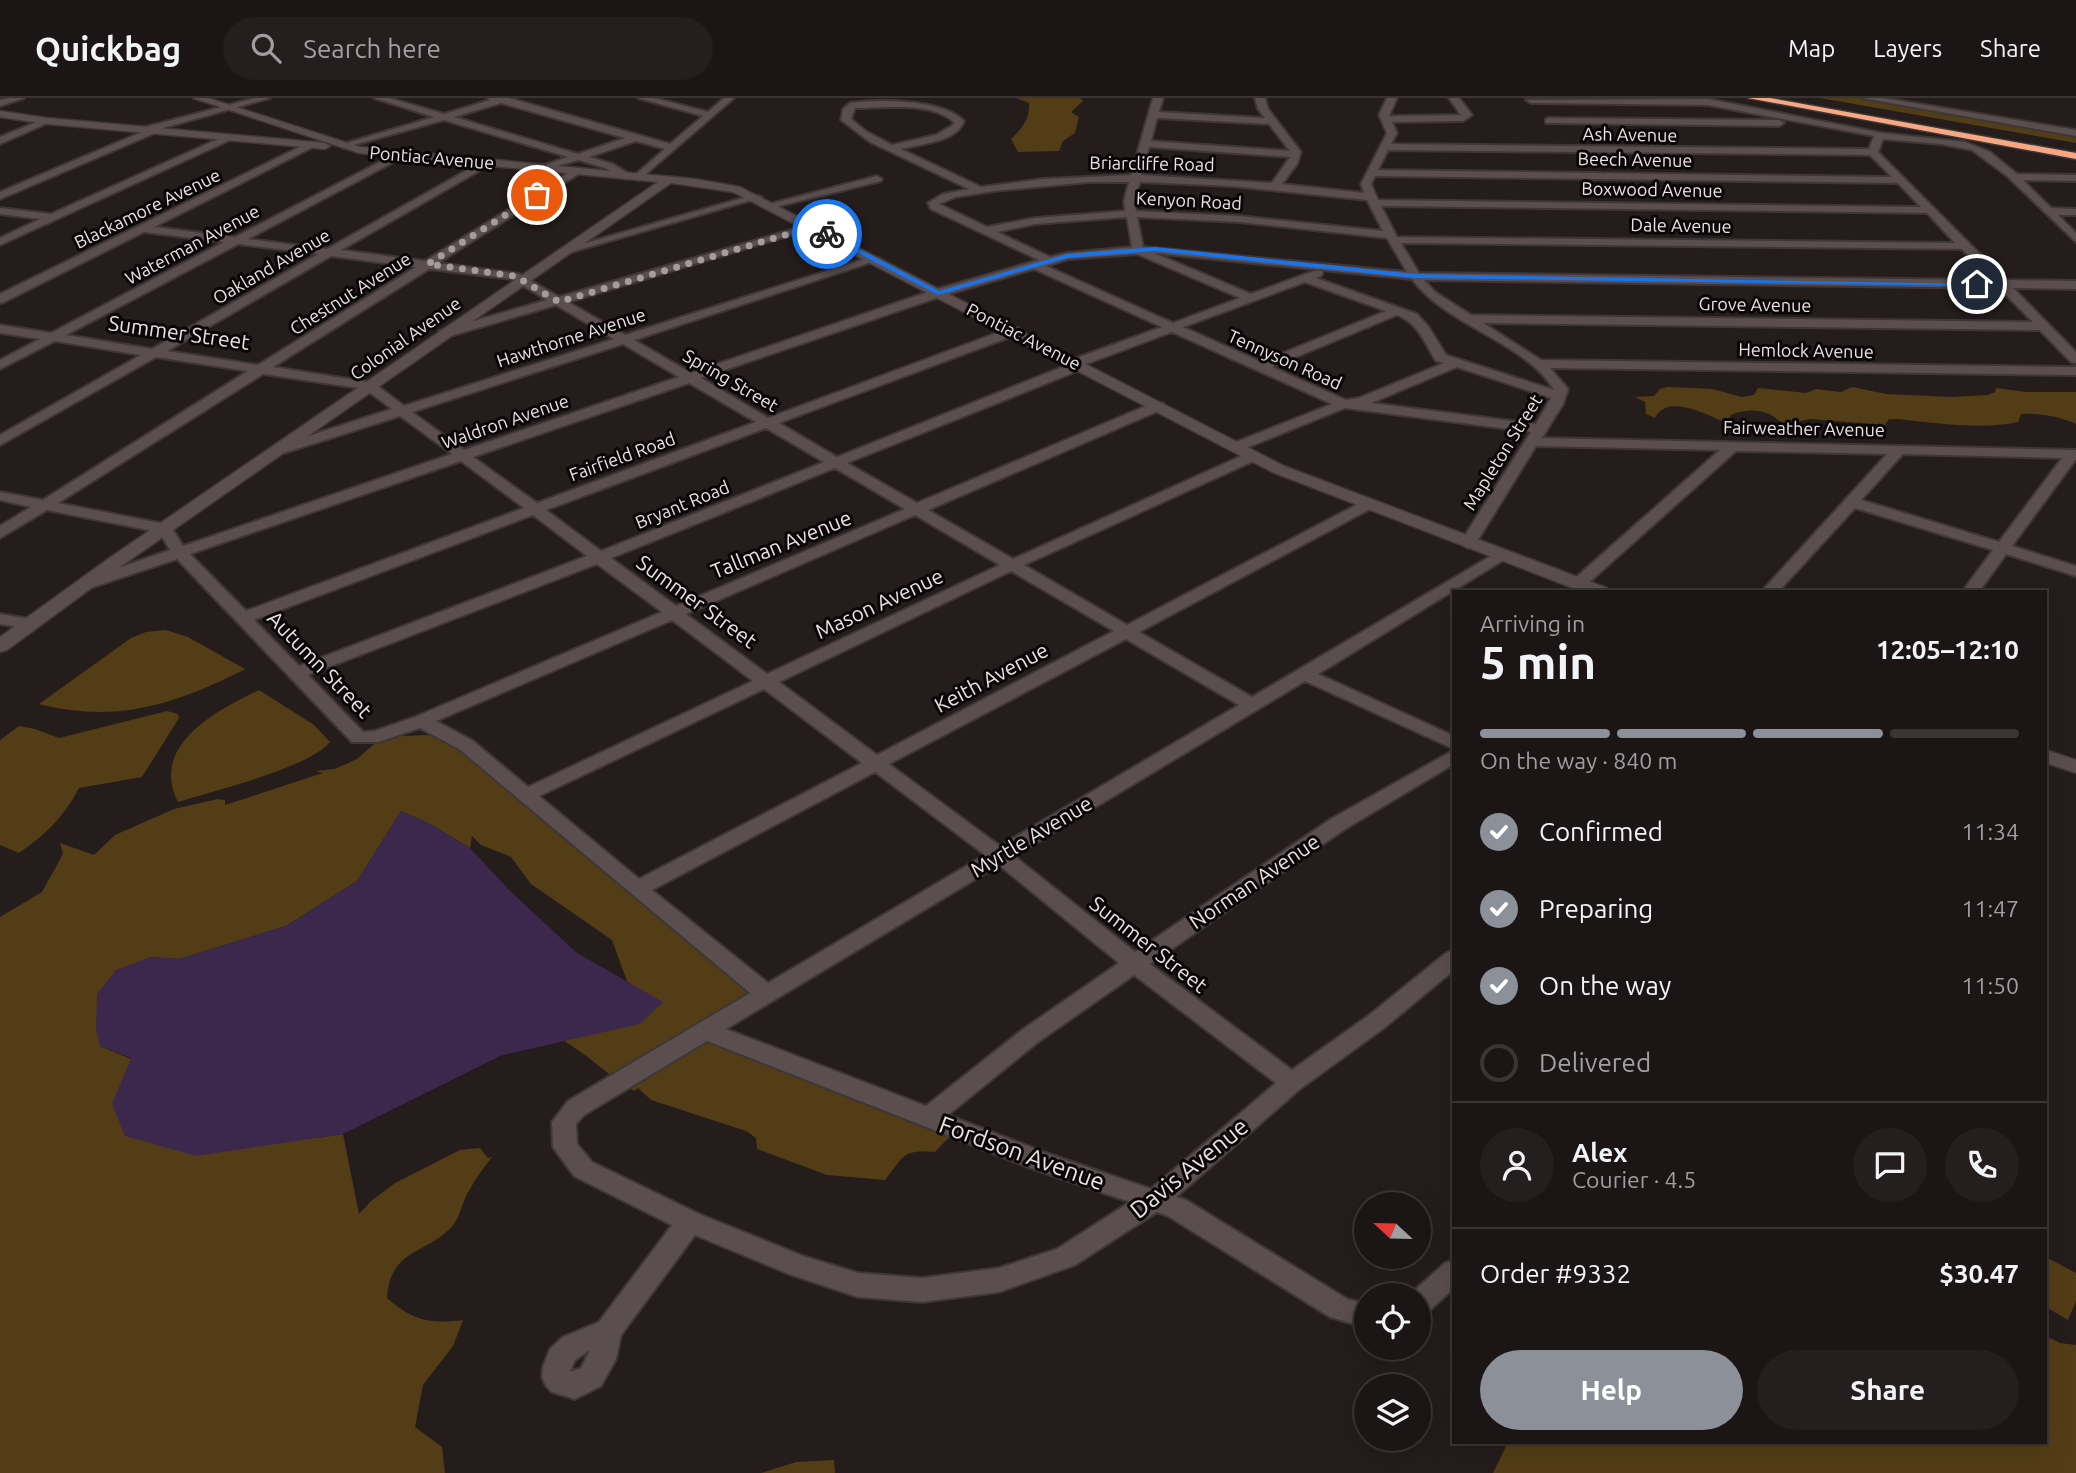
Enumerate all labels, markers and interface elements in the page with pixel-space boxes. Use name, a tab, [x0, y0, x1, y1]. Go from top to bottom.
search box	[223, 17, 713, 80]
icon: search	[247, 29, 285, 67]
text: Quickbag	[35, 30, 181, 67]
text: Search here	[303, 34, 441, 63]
text: Map	[1788, 35, 1835, 62]
text: Layers	[1873, 35, 1942, 62]
text: Share	[1980, 35, 2041, 62]
street label: Ash Avenue	[1582, 123, 1678, 145]
street label: Pontiac Avenue	[369, 142, 495, 172]
street label: Beech Avenue	[1577, 148, 1693, 170]
street label: Briarcliffe Road	[1089, 152, 1215, 174]
street label: Blackamore Avenue	[71, 164, 223, 252]
pin	[507, 165, 567, 225]
icon: bag	[518, 176, 556, 214]
street label: Boxwood Avenue	[1581, 178, 1723, 200]
street label: Kenyon Road	[1136, 187, 1242, 213]
courier	[792, 199, 862, 269]
street label: Waterman Avenue	[121, 200, 263, 288]
street label: Dale Avenue	[1630, 214, 1732, 236]
icon: bike	[808, 215, 846, 253]
street label: Oakland Avenue	[209, 224, 333, 308]
street label: Chestnut Avenue	[286, 248, 414, 338]
pin	[1947, 254, 2007, 314]
icon: home	[1958, 265, 1996, 303]
street label: Colonial Avenue	[346, 292, 464, 384]
street label: Grove Avenue	[1698, 293, 1812, 315]
street label: Pontiac Avenue	[964, 299, 1084, 373]
street label: Hawthorne Avenue	[494, 303, 648, 371]
street label: Summer Street	[107, 310, 251, 354]
street label: Tennyson Road	[1225, 325, 1345, 393]
street label: Hemlock Avenue	[1738, 339, 1874, 361]
street label: Spring Street	[680, 345, 782, 415]
street label: Waldron Avenue	[439, 390, 571, 452]
street label: Mapleton Street	[1458, 391, 1546, 513]
street label: Fairweather Avenue	[1723, 417, 1885, 439]
street label: Fairfield Road	[566, 428, 678, 484]
street label: Bryant Road	[632, 476, 732, 532]
street label: Tallman Avenue	[707, 505, 855, 583]
street label: Summer Street	[632, 549, 762, 653]
street label: Mason Avenue	[811, 563, 947, 643]
street label: Autumn Street	[263, 606, 377, 722]
text: Arriving in	[1480, 611, 1585, 636]
text: 12:05–12:10	[1876, 635, 2019, 664]
text: 5 min	[1480, 636, 1596, 688]
street label: Keith Avenue	[930, 637, 1052, 717]
text: On the way · 840 m	[1480, 748, 1677, 773]
street label: Myrtle Avenue	[966, 790, 1096, 882]
icon: check	[1480, 813, 1518, 851]
text: Confirmed	[1539, 817, 1663, 846]
text: 11:34	[1961, 819, 2019, 844]
street label: Norman Avenue	[1184, 829, 1324, 933]
icon: check	[1480, 890, 1518, 928]
street label: Summer Street	[1086, 891, 1212, 997]
text: Preparing	[1539, 894, 1653, 923]
text: 11:47	[1961, 896, 2019, 921]
icon: check	[1480, 967, 1518, 1005]
text: On the way	[1539, 971, 1671, 1000]
text: 11:50	[1961, 973, 2019, 998]
text: Delivered	[1539, 1048, 1651, 1077]
street label: Fordson Avenue	[936, 1111, 1108, 1195]
street label: Davis Avenue	[1125, 1112, 1253, 1224]
button: person	[1480, 1128, 1554, 1202]
button: chat	[1853, 1128, 1927, 1202]
button: phone	[1945, 1128, 2019, 1202]
text: Alex	[1572, 1138, 1627, 1167]
text: Courier · 4.5	[1572, 1167, 1696, 1192]
north arrow	[1354, 1192, 1432, 1269]
map controls	[1354, 1192, 1431, 1451]
text: Order #9332	[1480, 1259, 1631, 1288]
text: $30.47	[1939, 1259, 2019, 1288]
button: locate	[1354, 1283, 1431, 1360]
button: Help	[1480, 1350, 1743, 1430]
button: Share	[1757, 1350, 2019, 1430]
button: layers	[1354, 1374, 1431, 1451]

